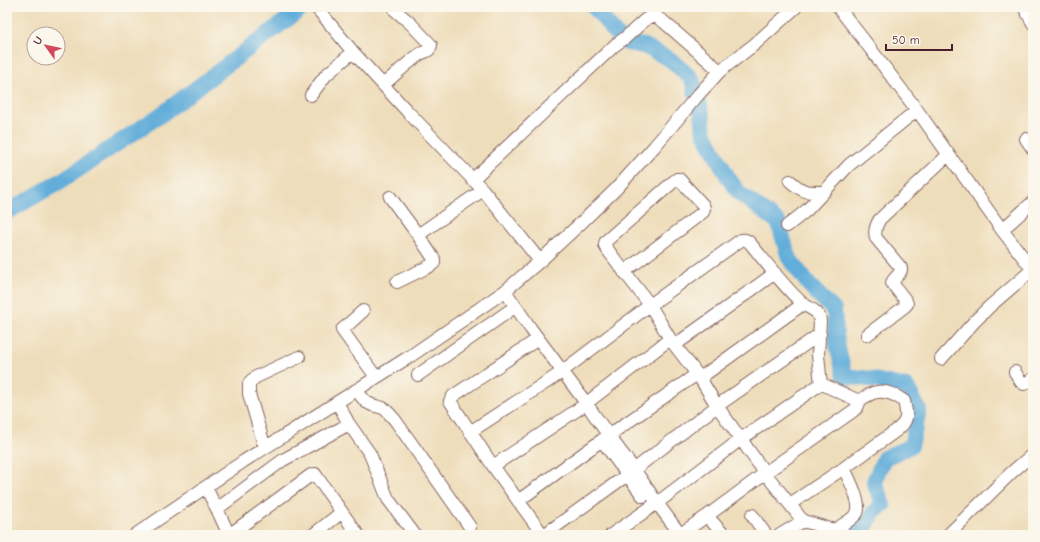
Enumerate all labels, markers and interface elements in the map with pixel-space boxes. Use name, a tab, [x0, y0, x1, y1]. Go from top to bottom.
north arrow	[26, 26, 66, 66]
scale bar	[886, 26, 952, 52]
text: 50 m	[892, 33, 920, 47]
text: U	[31, 34, 45, 47]

